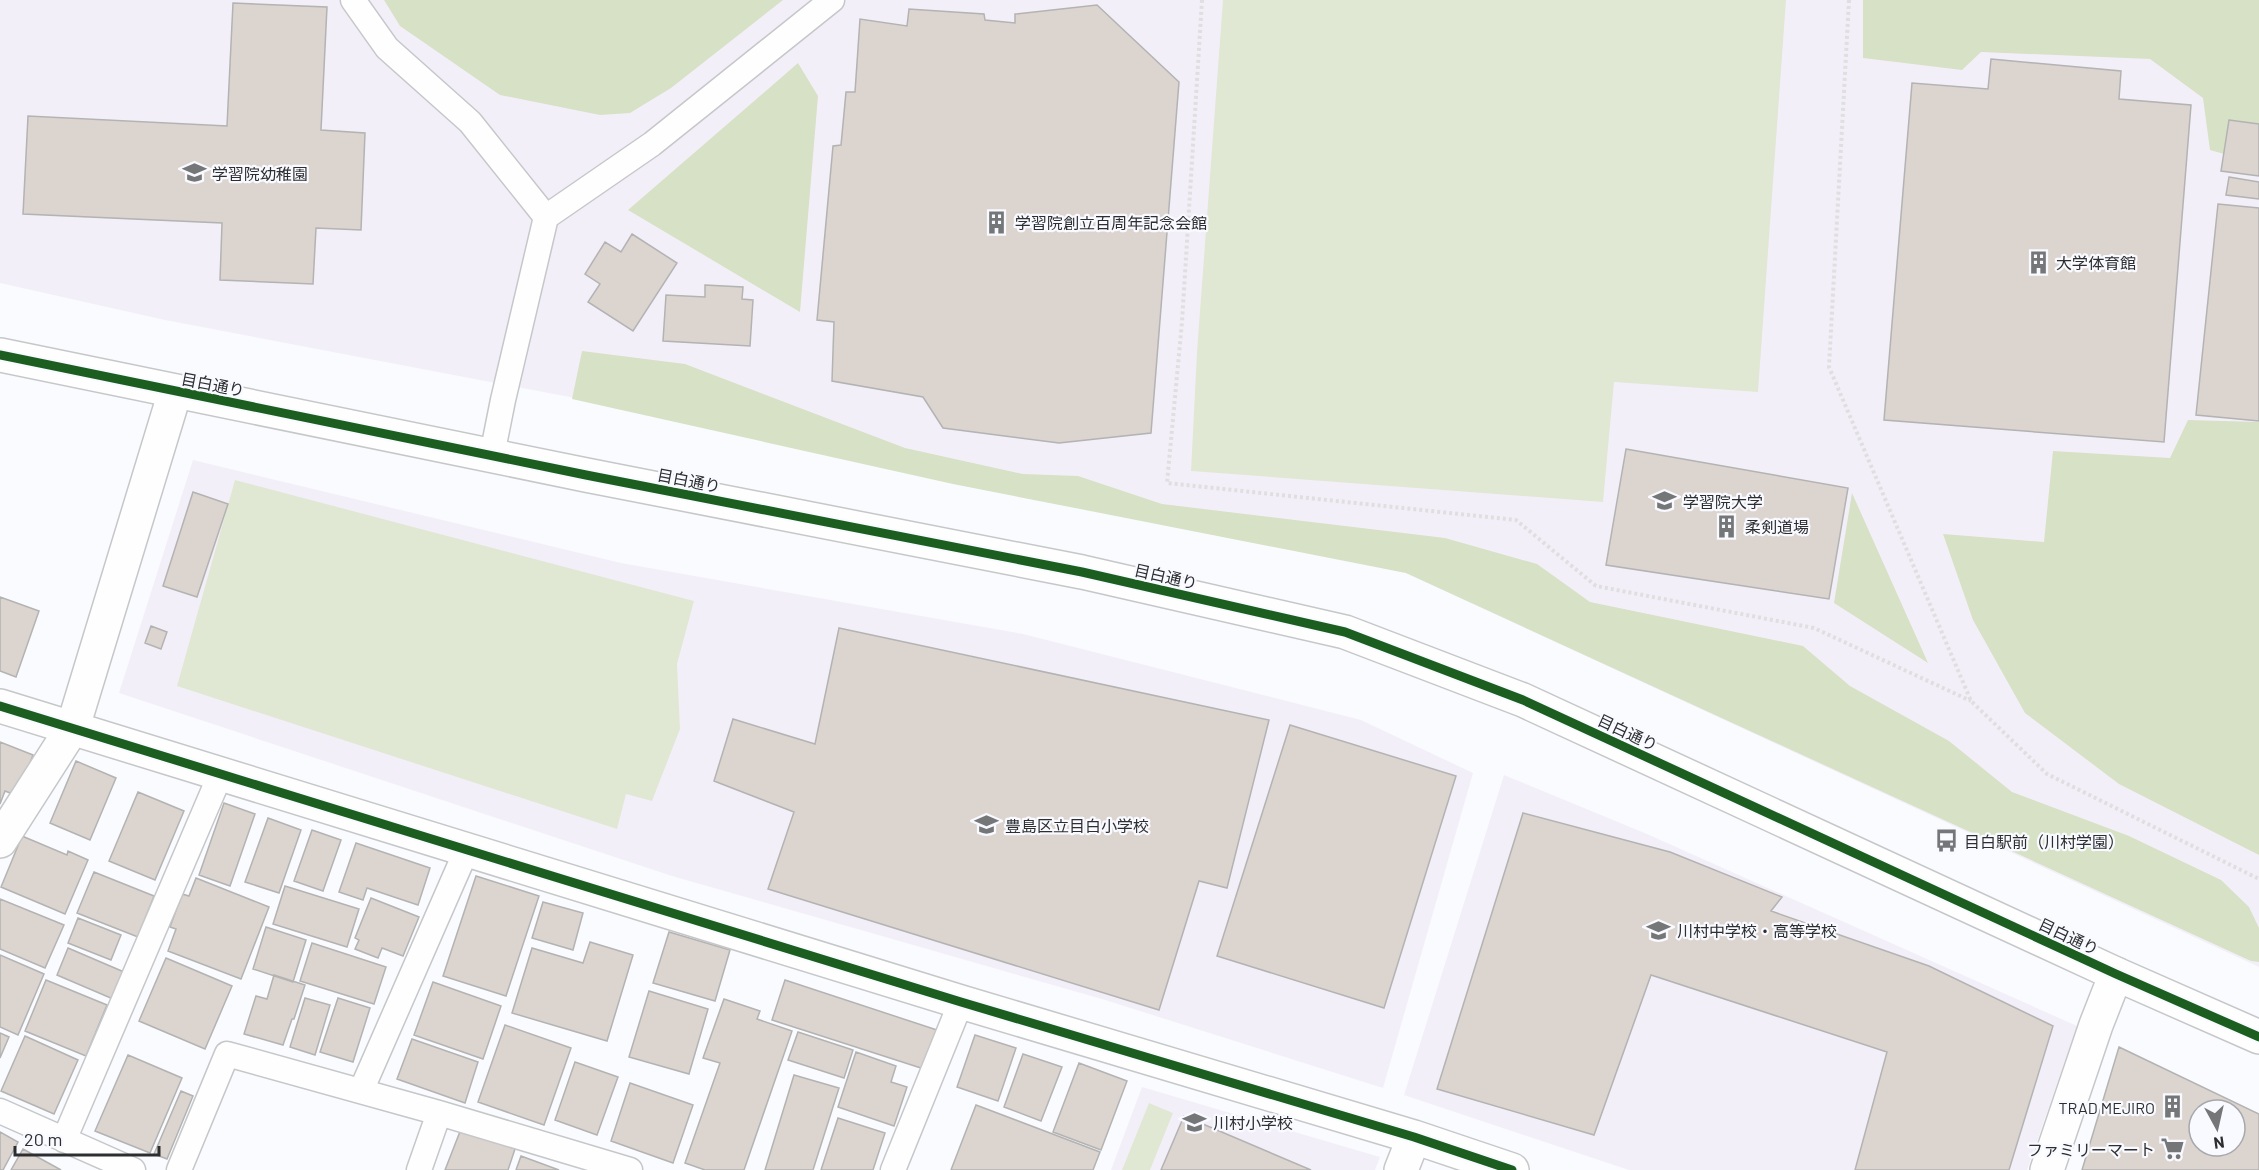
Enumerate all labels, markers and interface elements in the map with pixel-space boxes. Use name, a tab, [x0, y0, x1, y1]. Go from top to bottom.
school or university icon: 学習院幼稚園	[181, 160, 207, 186]
place label: 学習院幼稚園	[212, 164, 308, 183]
building icon: 学習院創立百周年記念会館	[984, 209, 1010, 235]
place label: 学習院創立百周年記念会館	[1015, 213, 1207, 232]
building icon: 大学体育館	[2025, 249, 2051, 275]
place label: 大学体育館	[2056, 253, 2136, 272]
street label: 目白通り	[180, 369, 246, 399]
street label: 目白通り	[656, 465, 722, 495]
school or university icon: 学習院大学	[1652, 488, 1678, 514]
place label: 学習院大学	[1683, 492, 1763, 511]
building icon: 柔剣道場	[1714, 513, 1740, 539]
place label: 柔剣道場	[1745, 517, 1809, 536]
street label: 目白通り	[1133, 560, 1199, 592]
street label: 目白通り	[1595, 710, 1661, 754]
school or university icon: 豊島区立目白小学校	[974, 812, 1000, 838]
place label: 豊島区立目白小学校	[1005, 816, 1149, 835]
bus stop icon: 目白駅前（川村学園）	[1933, 828, 1959, 854]
place label: 目白駅前（川村学園）	[1964, 832, 2124, 851]
street label: 目白通り	[2036, 914, 2102, 958]
school or university icon: 川村中学校・高等学校	[1646, 917, 1672, 943]
place label: 川村中学校・高等学校	[1677, 921, 1837, 940]
building icon: TRAD MEJIRO	[2160, 1094, 2186, 1120]
place label: TRAD MEJIRO	[2058, 1098, 2155, 1117]
north arrow	[2187, 1098, 2247, 1158]
school or university icon: 川村小学校	[1182, 1109, 1208, 1135]
place label: 川村小学校	[1213, 1113, 1293, 1132]
scale bar	[15, 1119, 159, 1157]
text: 20 m	[24, 1128, 62, 1150]
text: N	[2213, 1133, 2226, 1153]
supermarket icon: ファミリーマート	[2160, 1136, 2186, 1162]
place label: ファミリーマート	[2027, 1140, 2155, 1159]

